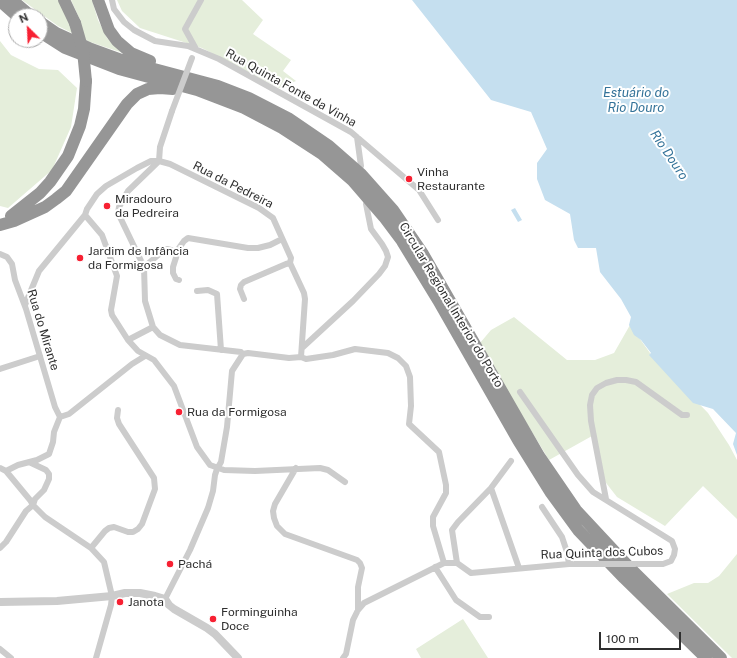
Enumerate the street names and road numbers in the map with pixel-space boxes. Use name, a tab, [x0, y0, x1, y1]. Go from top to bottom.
street label: Rua Quinta Fonte da Vinha	[223, 46, 359, 130]
street label: Rua da Pedreira	[190, 159, 276, 211]
street label: Circular Regional Interior do Porto	[396, 220, 506, 390]
street label: Rua do Mirante	[24, 288, 62, 372]
street label: Rua Quinta dos Cubos	[540, 544, 664, 562]

